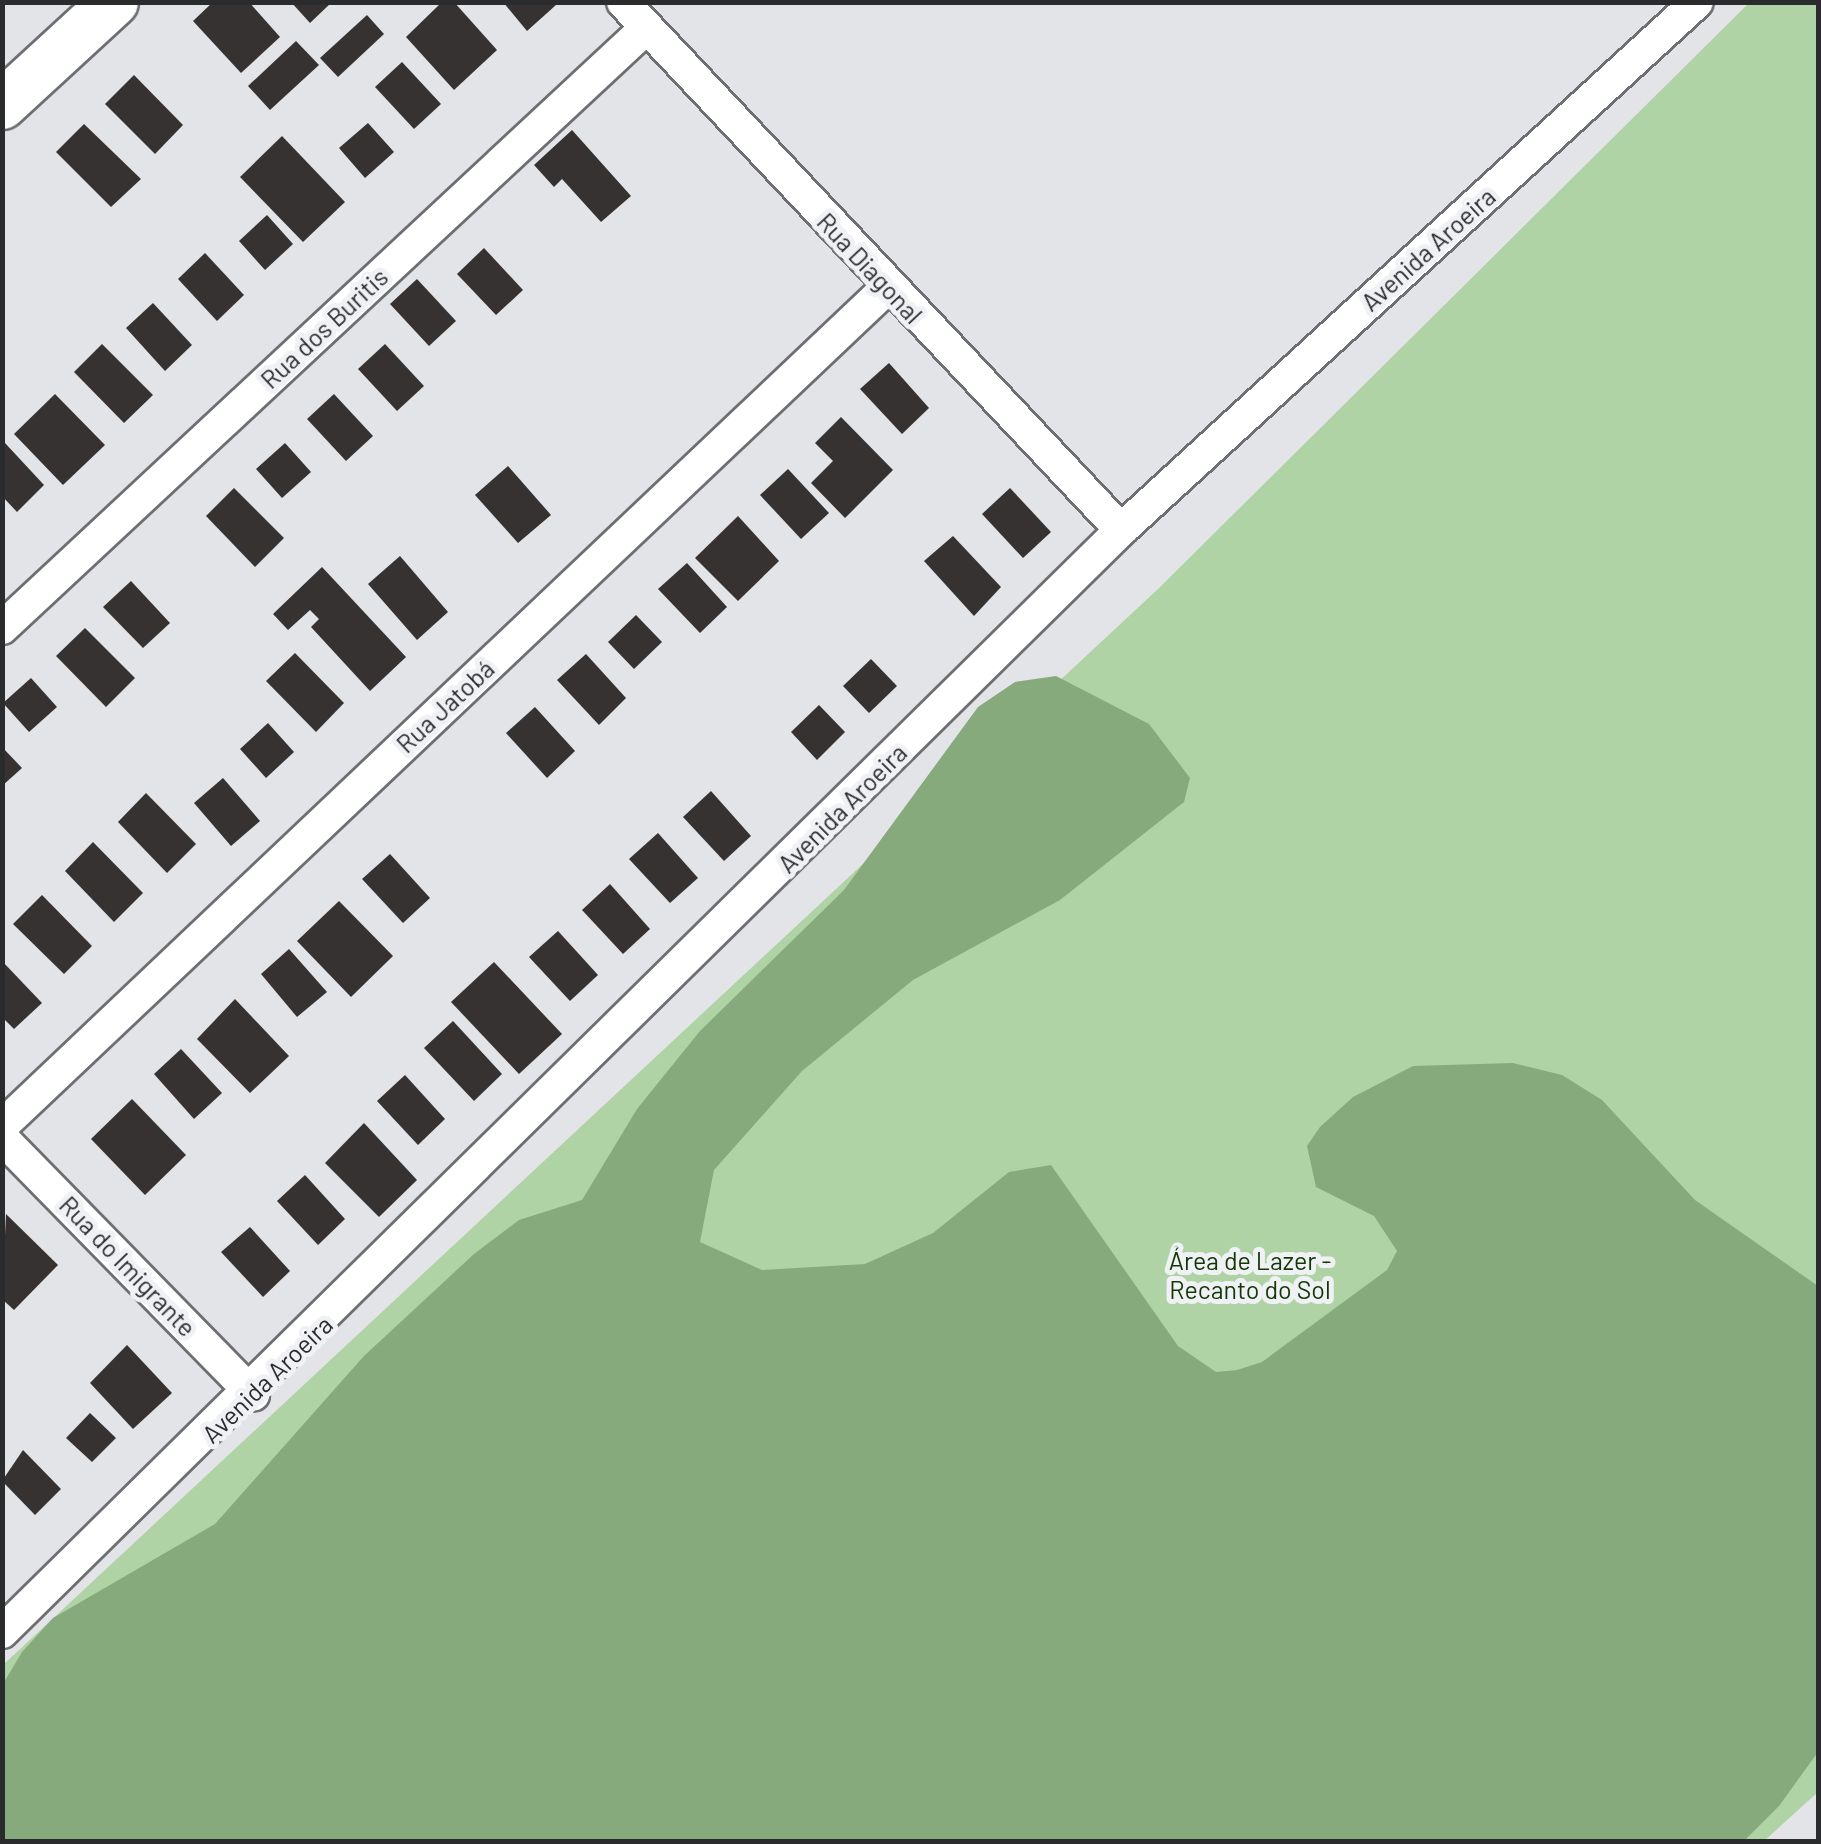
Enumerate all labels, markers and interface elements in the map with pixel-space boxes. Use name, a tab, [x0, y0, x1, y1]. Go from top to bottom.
street label: Avenida Aroeira	[1355, 181, 1501, 317]
street label: Rua Diagonal	[811, 207, 929, 329]
street label: Rua dos Buritis	[254, 262, 394, 394]
street label: Rua Jatobá	[390, 653, 500, 759]
street label: Avenida Aroeira	[771, 737, 913, 879]
street label: Rua do Imigrante	[54, 1190, 202, 1342]
park label: Área de Lazer - Recanto do Sol	[1169, 1246, 1331, 1305]
street label: Avenida Aroeira	[195, 1309, 339, 1449]

